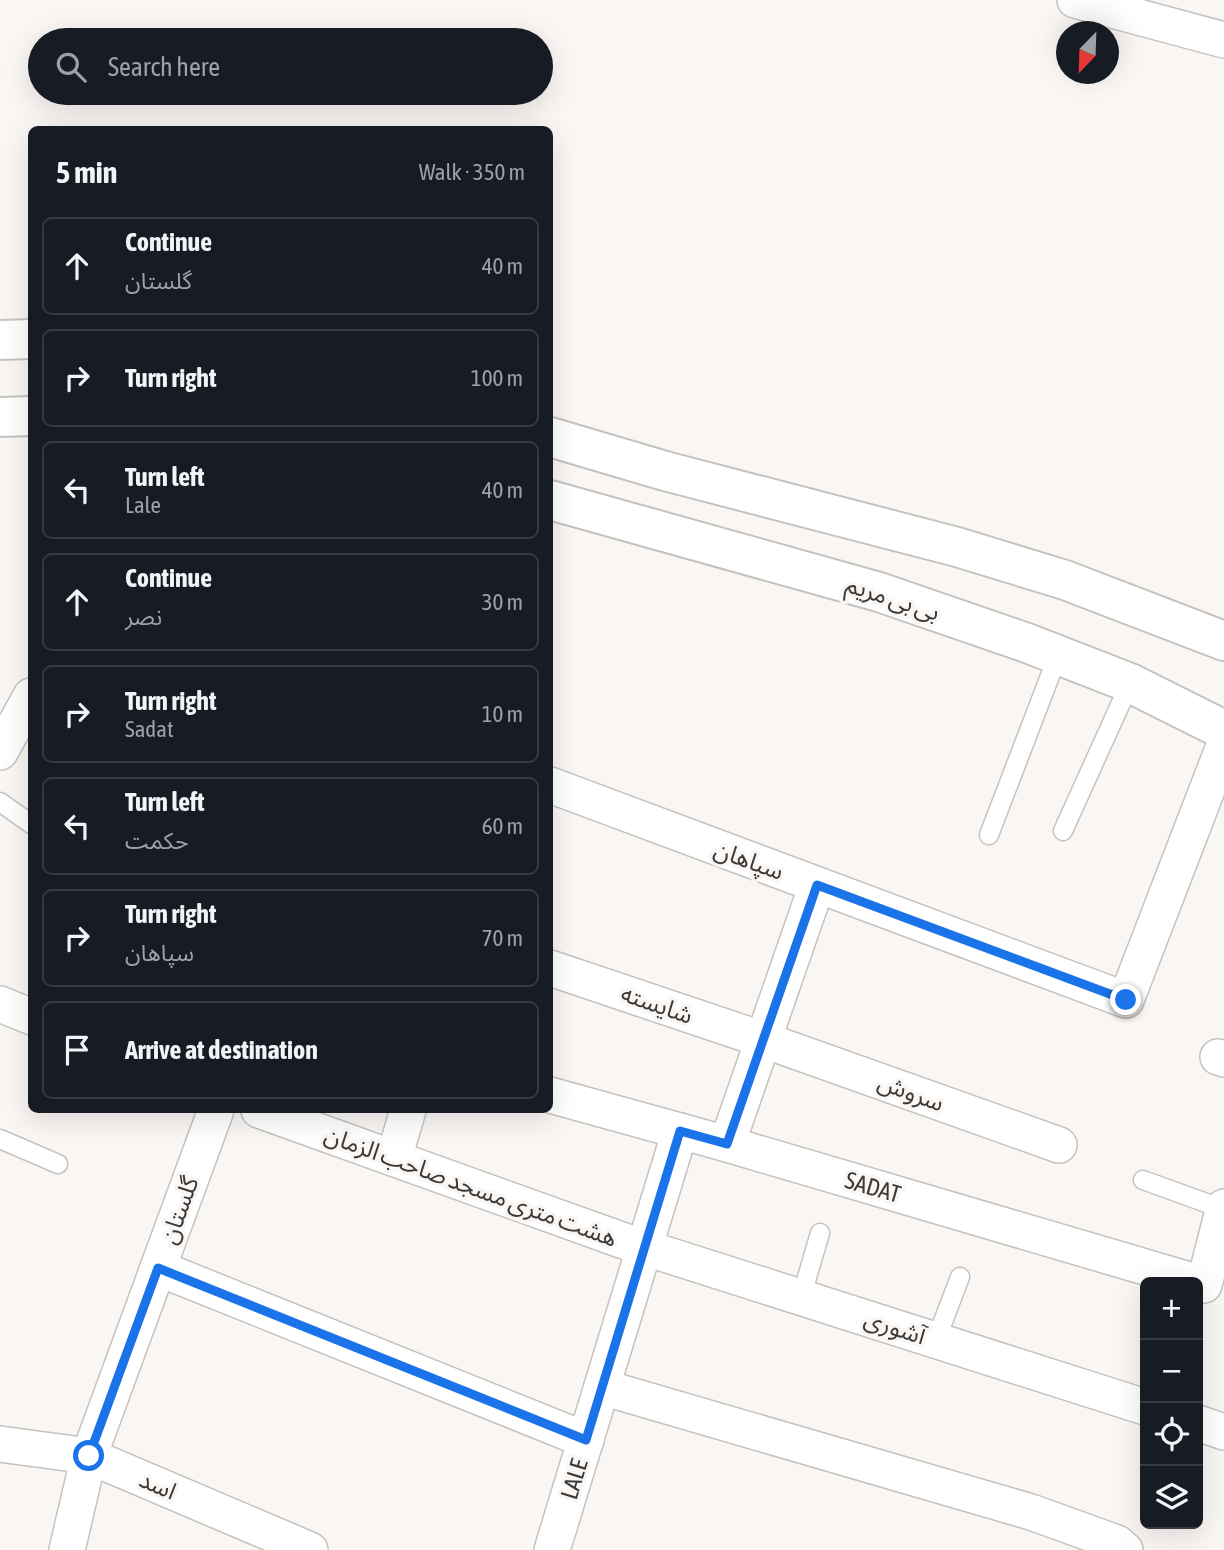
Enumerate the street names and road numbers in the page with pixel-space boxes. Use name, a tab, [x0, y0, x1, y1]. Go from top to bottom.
street label: بی بی مریم	[842, 570, 943, 630]
street label: سپاهان	[710, 835, 787, 887]
street label: شایسته	[618, 979, 696, 1029]
street label: سروش	[874, 1068, 948, 1117]
street label: هشت متری مسجد صاحب الزمان	[321, 1120, 621, 1253]
street label: SADAT	[842, 1166, 904, 1208]
street label: گلستان	[154, 1172, 205, 1248]
street label: آشوری	[861, 1304, 930, 1351]
street label: LALE	[555, 1456, 593, 1502]
street label: اسد	[136, 1465, 180, 1505]

